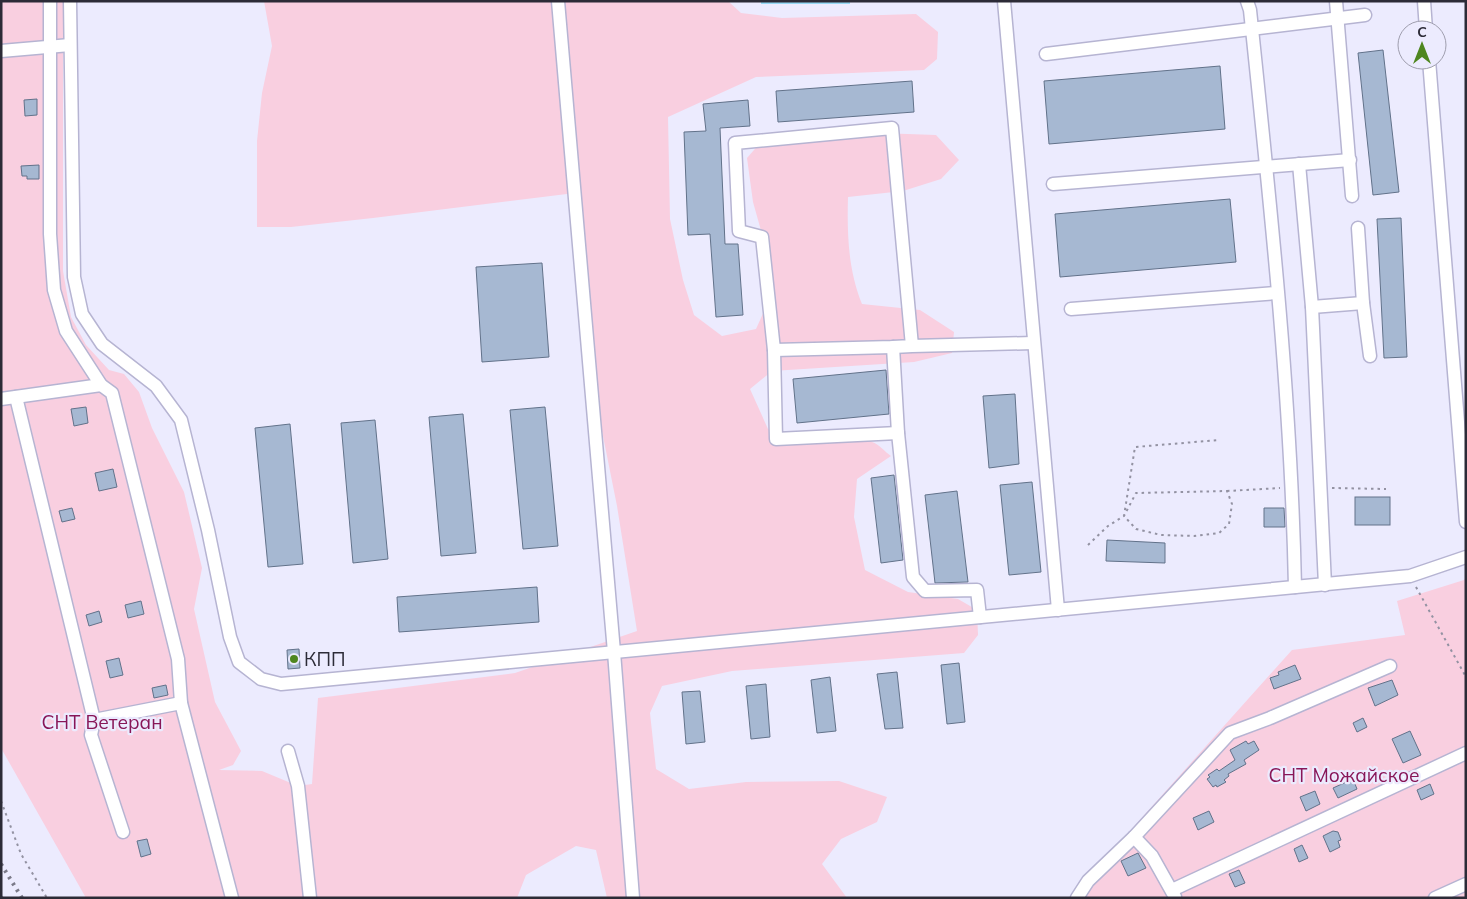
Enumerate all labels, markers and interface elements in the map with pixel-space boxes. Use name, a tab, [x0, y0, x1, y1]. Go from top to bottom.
north arrow	[1397, 20, 1447, 70]
text: С	[1417, 23, 1427, 41]
place label: КПП	[304, 647, 346, 671]
marker: КПП	[288, 653, 300, 665]
park label: СНТ Ветеран	[41, 710, 163, 734]
park label: СНТ Можайское	[1269, 763, 1419, 787]

